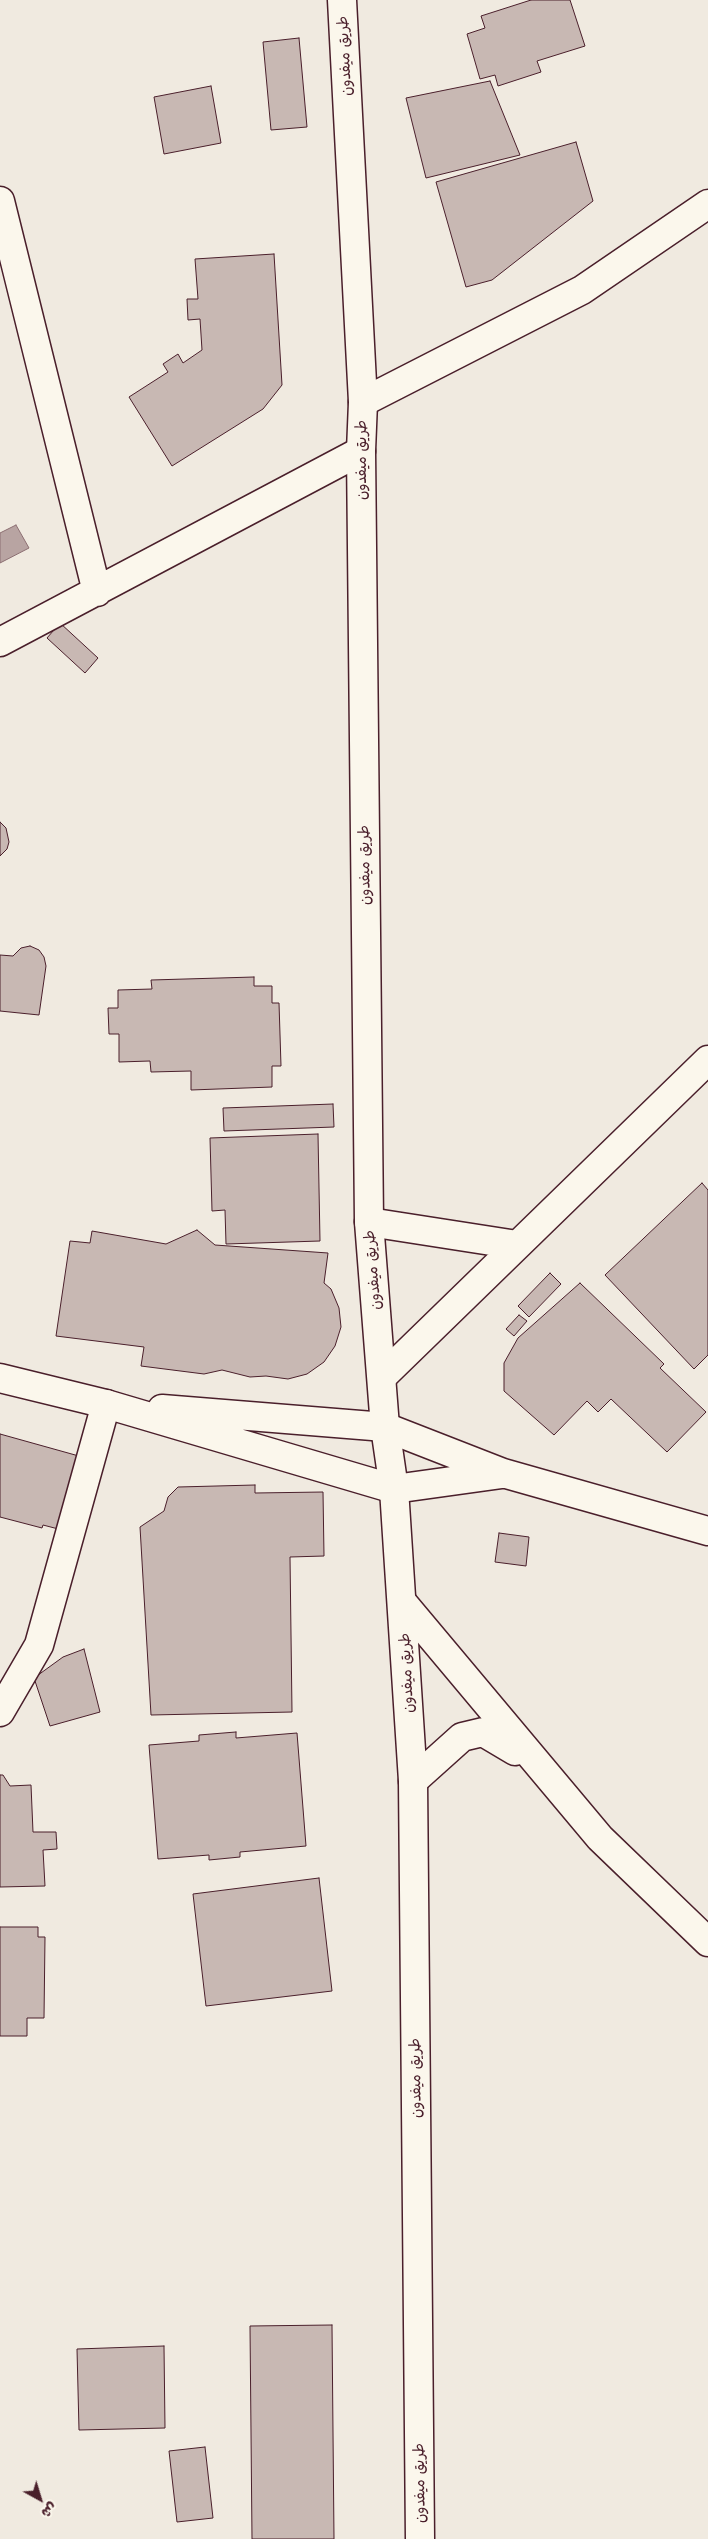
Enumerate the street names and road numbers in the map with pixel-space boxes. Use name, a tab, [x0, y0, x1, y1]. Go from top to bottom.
street label: طريق ميفدون	[334, 16, 356, 96]
street label: طريق ميفدون	[353, 420, 371, 500]
street label: طريق ميفدون	[355, 825, 375, 905]
street label: طريق ميفدون	[361, 1229, 385, 1311]
street label: طريق ميفدون	[396, 1633, 418, 1713]
street label: طريق ميفدون	[406, 2038, 426, 2118]
street label: طريق ميفدون	[410, 2443, 430, 2523]

